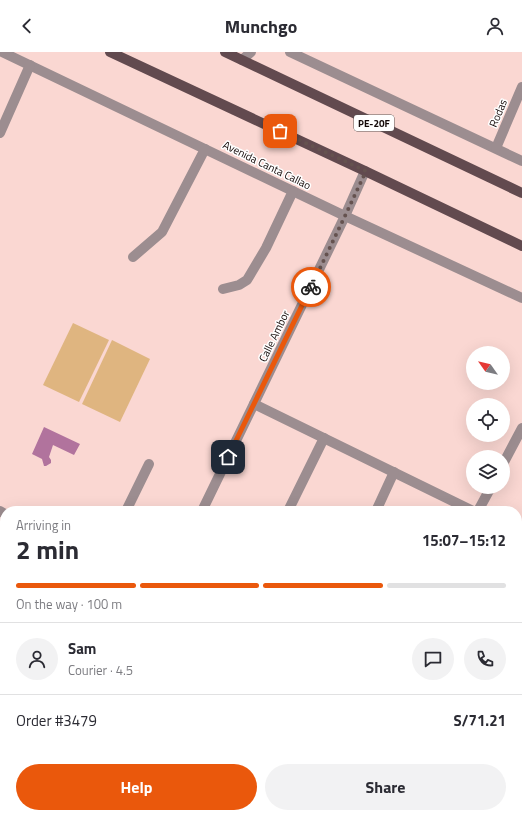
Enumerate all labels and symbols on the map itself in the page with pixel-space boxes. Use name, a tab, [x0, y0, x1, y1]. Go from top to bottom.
street label: Rodas	[485, 97, 511, 129]
pin	[263, 114, 297, 148]
road number: PE-20F	[354, 115, 394, 131]
street label: Avenida Canta Callao	[220, 137, 314, 193]
courier	[291, 267, 331, 307]
street label: Calle Ambor	[255, 307, 293, 365]
north arrow	[466, 346, 510, 390]
pin	[211, 440, 245, 474]

